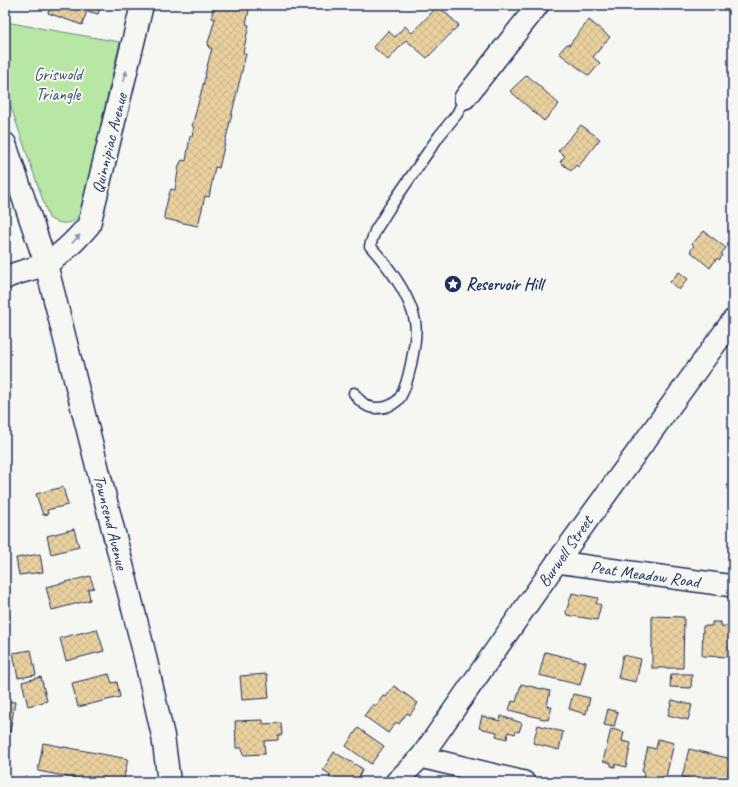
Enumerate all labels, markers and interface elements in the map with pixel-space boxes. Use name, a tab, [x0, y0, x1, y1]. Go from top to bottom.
park label: Griswold Triangle	[34, 64, 85, 105]
one-way arrow	[122, 70, 128, 82]
street label: Quinnipiac Avenue	[87, 90, 132, 195]
one-way arrow	[72, 234, 81, 244]
place icon: Reservoir Hill	[443, 274, 463, 294]
place label: Reservoir Hill	[466, 274, 546, 295]
street label: Townsend Avenue	[89, 472, 133, 573]
street label: Burwell Street	[533, 510, 599, 591]
street label: Peat Meadow Road	[589, 556, 703, 593]

